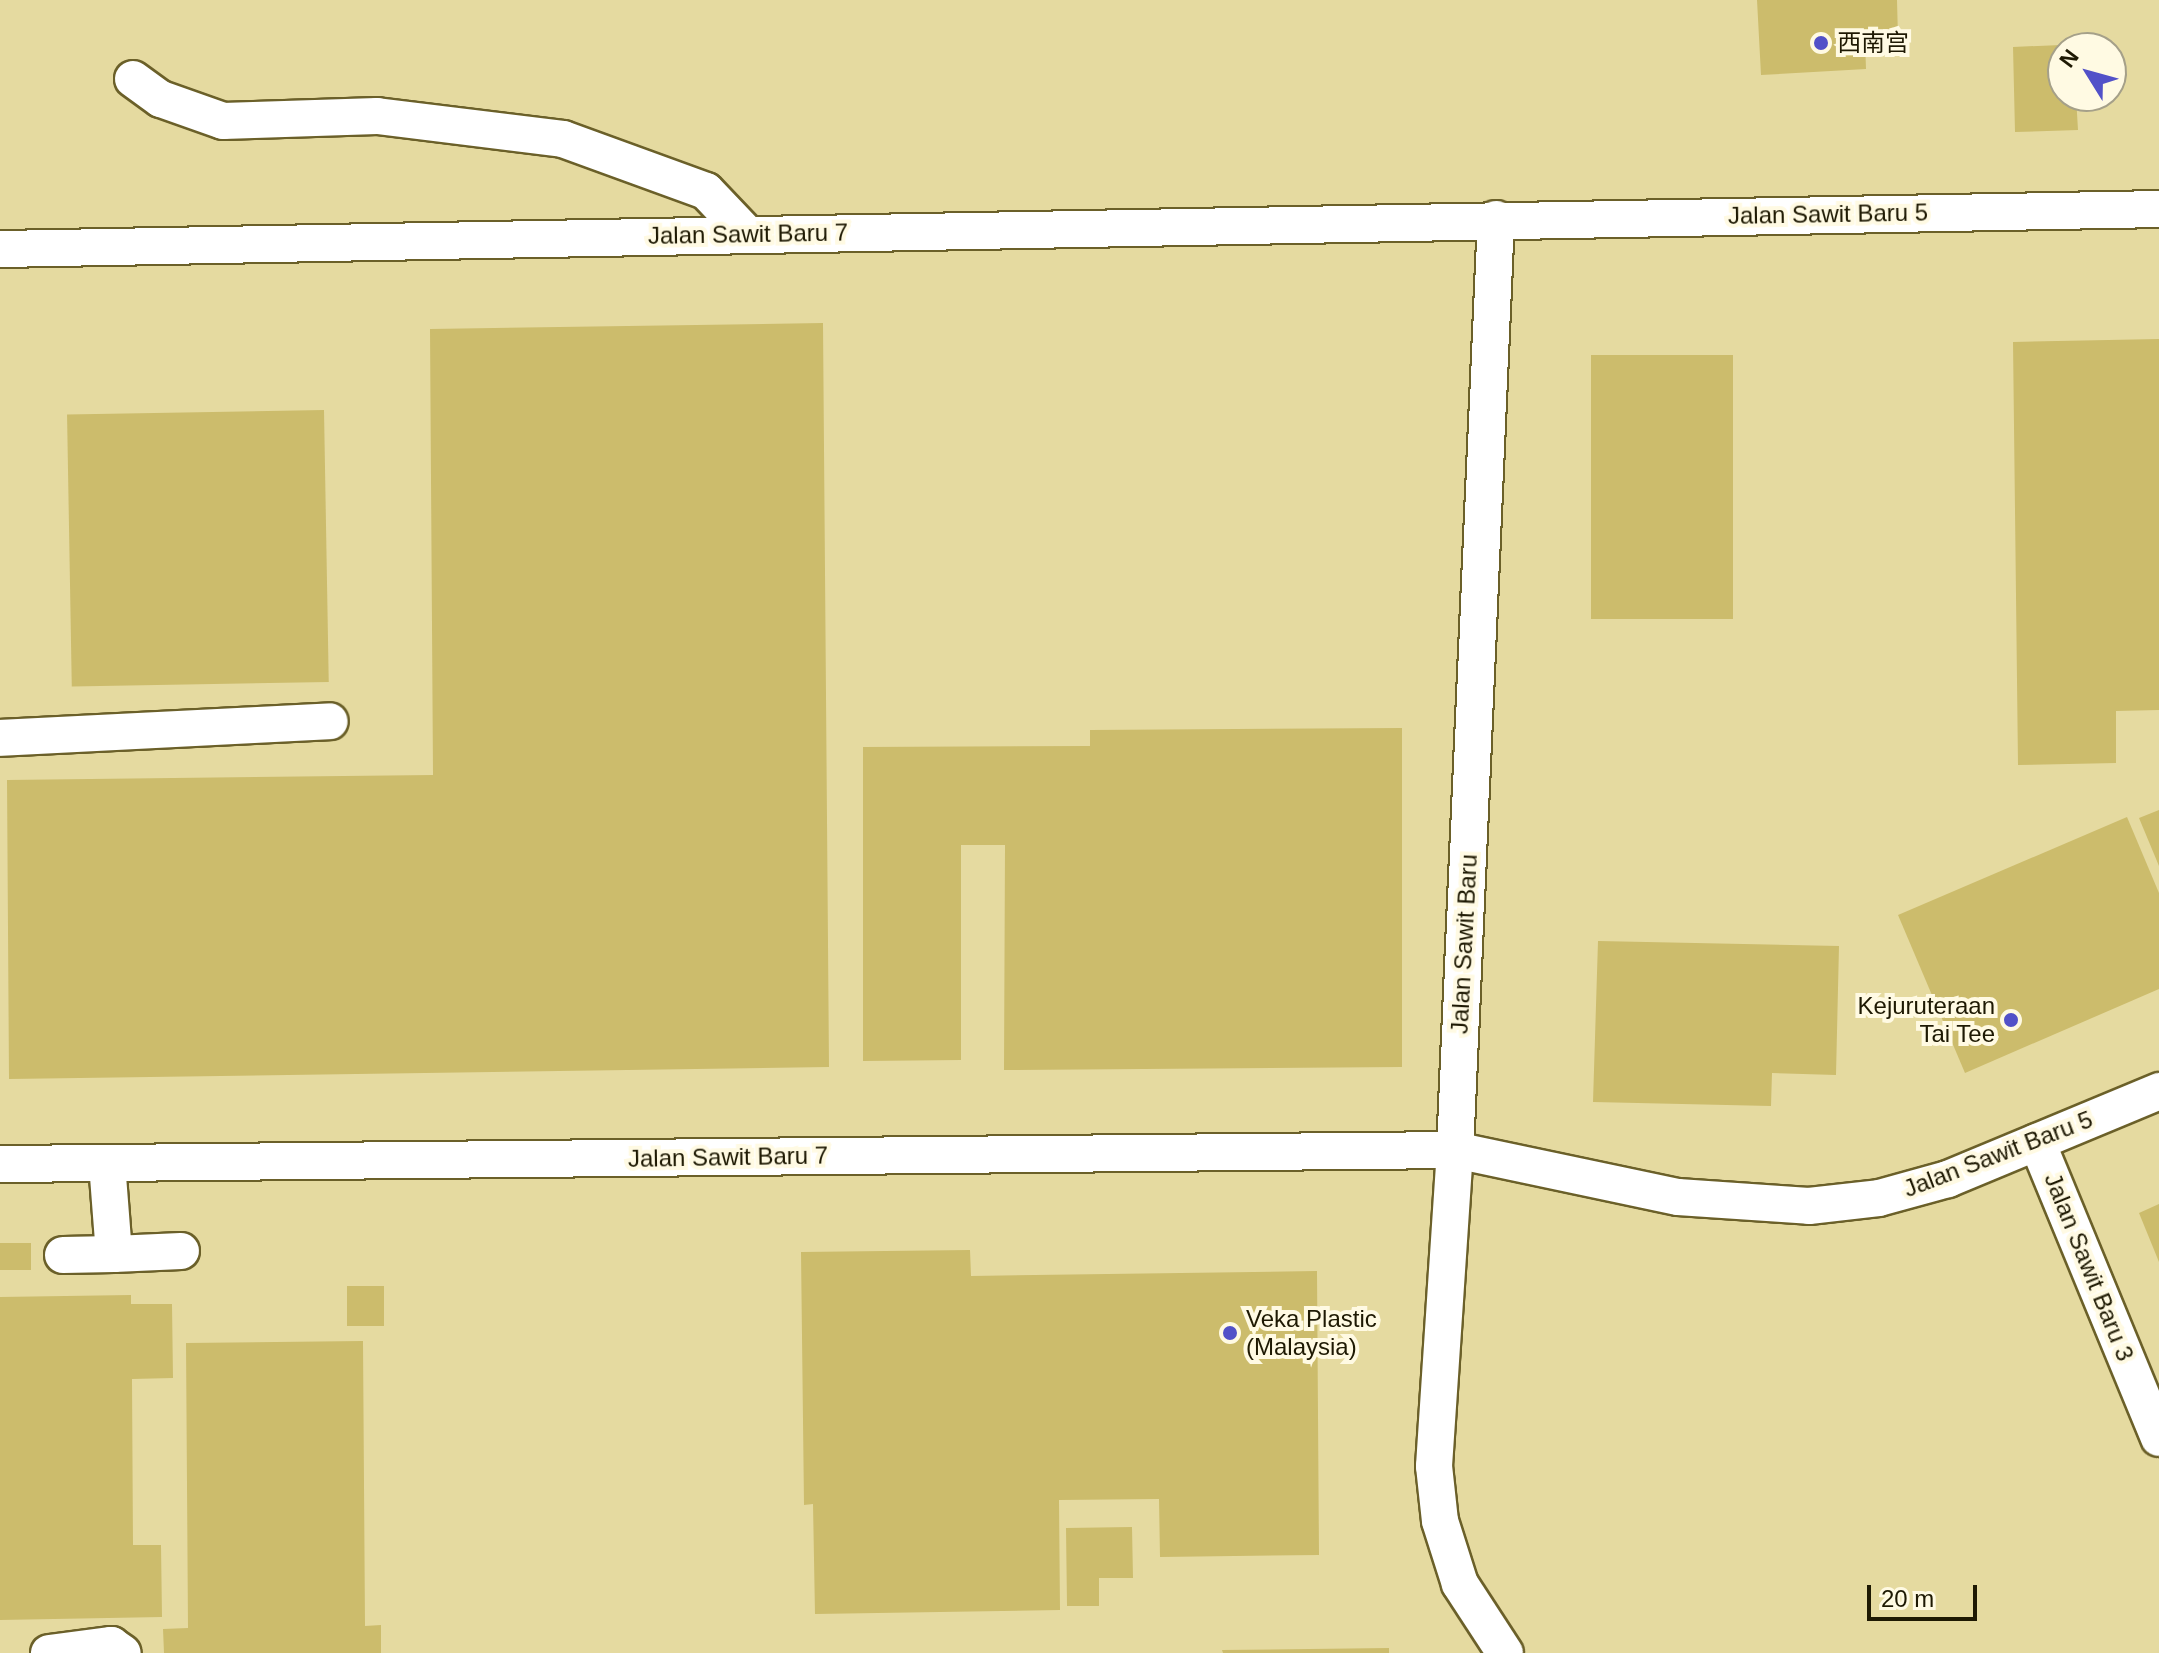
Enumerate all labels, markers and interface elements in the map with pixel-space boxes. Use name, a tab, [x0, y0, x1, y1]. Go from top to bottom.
place label: 西南宫	[1837, 29, 1909, 57]
north arrow	[2047, 32, 2127, 112]
marker: 西南宫	[1812, 34, 1830, 52]
text: N	[2054, 45, 2084, 72]
street label: Jalan Sawit Baru 5	[1728, 198, 1928, 230]
street label: Jalan Sawit Baru 7	[648, 218, 848, 250]
street label: Jalan Sawit Baru	[1445, 853, 1483, 1035]
place label: Kejuruteraan Tai Tee	[1858, 992, 1995, 1048]
marker: Kejuruteraan Tai Tee	[2002, 1011, 2020, 1029]
street label: Jalan Sawit Baru 5	[1899, 1105, 2097, 1203]
street label: Jalan Sawit Baru 7	[628, 1141, 828, 1173]
street label: Jalan Sawit Baru 3	[2038, 1169, 2140, 1365]
place label: Veka Plastic (Malaysia)	[1246, 1305, 1377, 1361]
marker: Veka Plastic (Malaysia)	[1221, 1324, 1239, 1342]
scale bar	[1871, 1569, 1981, 1619]
text: 20 m	[1881, 1585, 1934, 1612]

